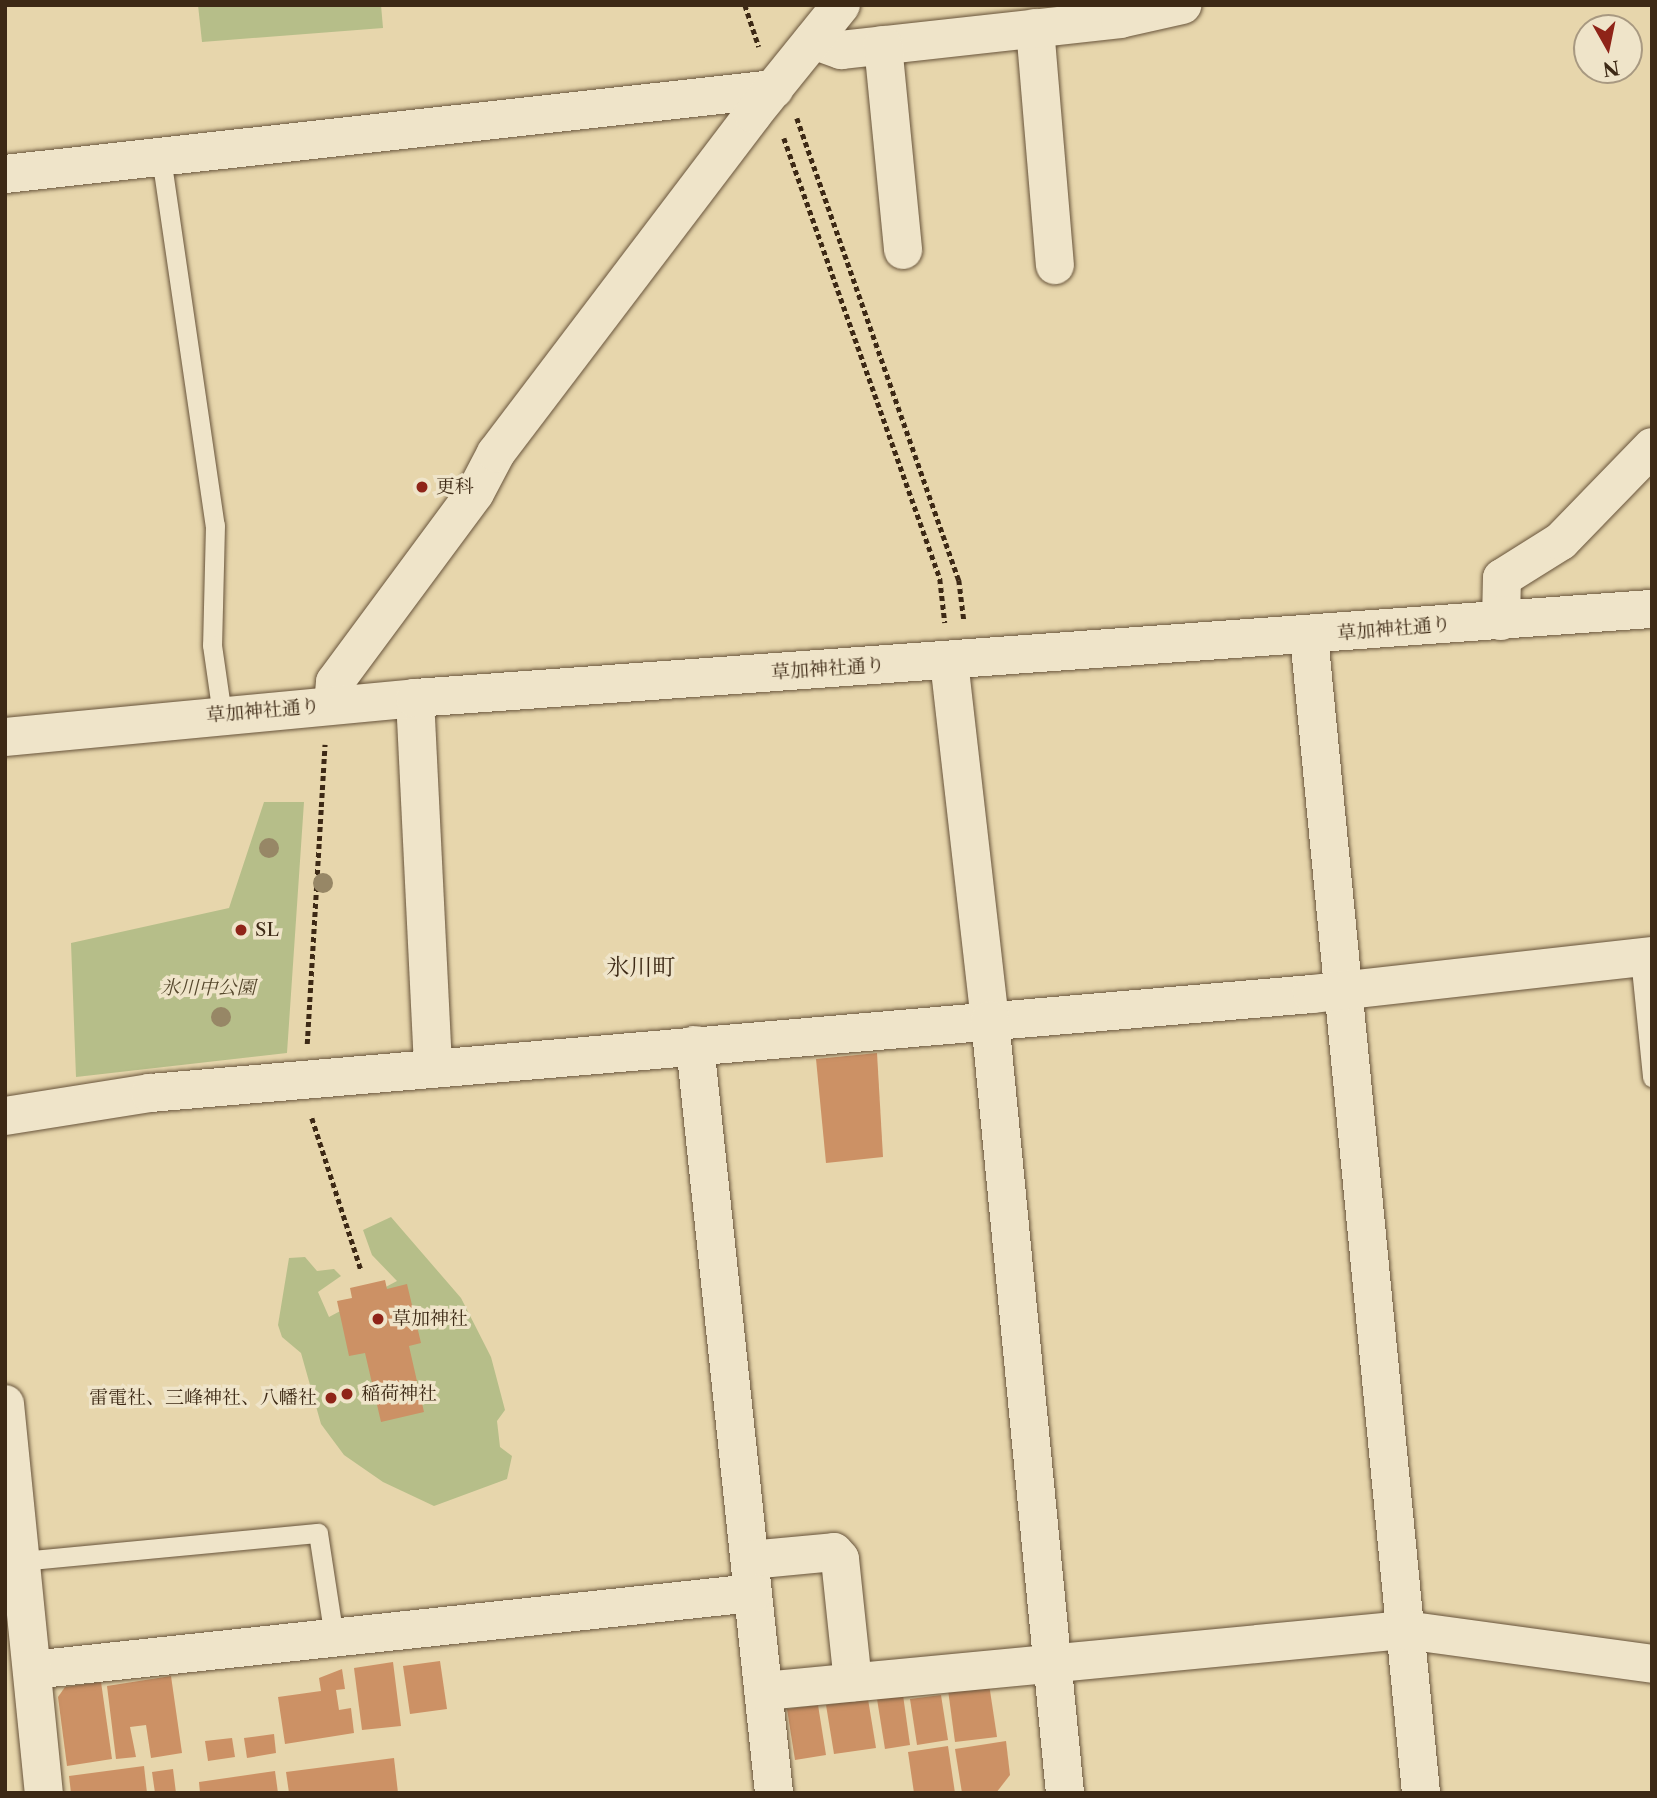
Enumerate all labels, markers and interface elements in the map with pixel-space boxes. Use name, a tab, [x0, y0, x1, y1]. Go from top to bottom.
north arrow	[1573, 14, 1643, 84]
text: N	[1601, 56, 1621, 81]
place label: 更科	[436, 476, 474, 498]
marker: 更科	[414, 479, 430, 495]
street label: 草加神社通り	[1336, 613, 1452, 645]
street label: 草加神社通り	[770, 654, 886, 684]
street label: 草加神社通り	[205, 695, 321, 727]
place label: SL	[255, 919, 279, 941]
marker: SL	[233, 922, 249, 938]
district label: 氷川町	[607, 953, 675, 981]
park label: 氷川中公園	[161, 977, 255, 999]
place label: 草加神社	[392, 1308, 468, 1330]
marker: 草加神社	[370, 1311, 386, 1327]
place label: 稲荷神社	[361, 1383, 437, 1405]
marker: 稲荷神社	[339, 1386, 355, 1402]
place label: 雷電社、三峰神社、八幡社	[89, 1387, 317, 1409]
marker: 雷電社、三峰神社、八幡社	[323, 1390, 339, 1406]

